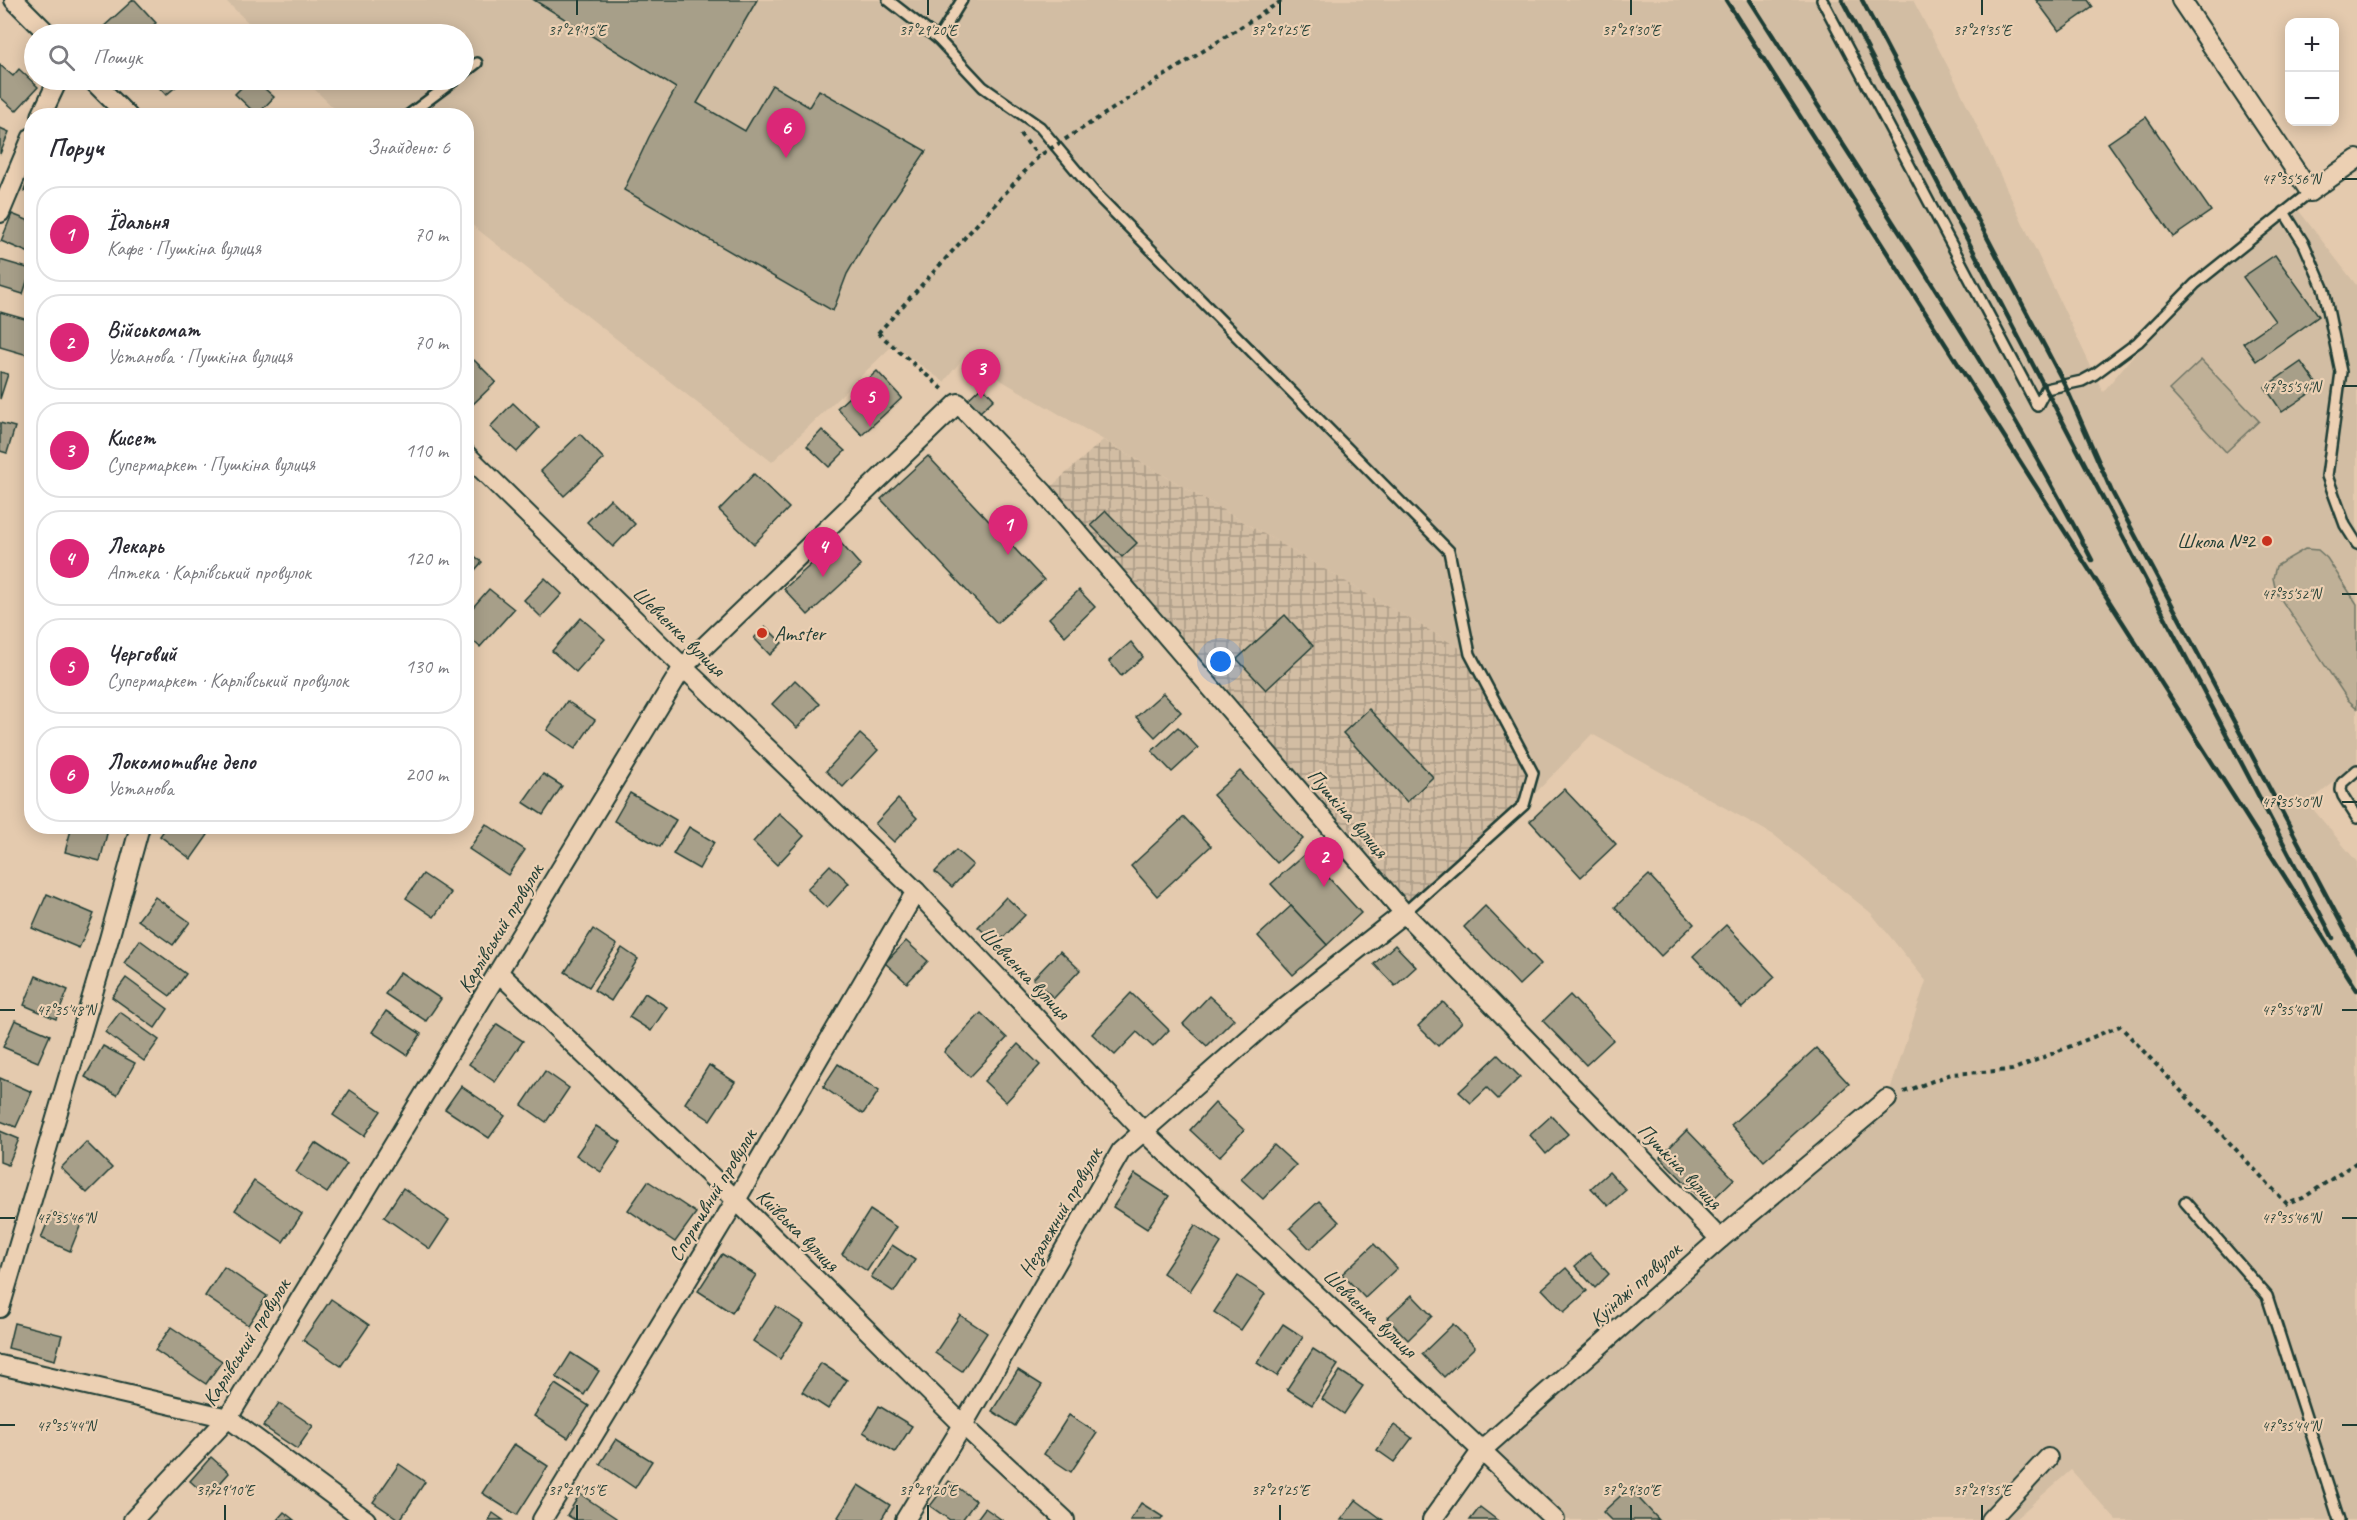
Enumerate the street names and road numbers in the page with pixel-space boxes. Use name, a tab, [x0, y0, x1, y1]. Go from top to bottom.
street label: Шевченка вулиця	[627, 580, 732, 683]
street label: Пушкіна вулиця	[1302, 763, 1395, 864]
street label: Карлівський провулок	[451, 857, 550, 997]
street label: Шевченка вулиця	[974, 921, 1077, 1026]
street label: Пушкіна вулиця	[1632, 1117, 1729, 1216]
street label: Спортивний провулок	[662, 1122, 763, 1266]
street label: Незалежний провулок	[1012, 1141, 1110, 1282]
street label: Київська вулиця	[751, 1183, 846, 1278]
street label: Куїнджі провулок	[1584, 1235, 1688, 1332]
street label: Шевченка вулиця	[1318, 1263, 1424, 1364]
street label: Карлівський провулок	[196, 1271, 297, 1411]

